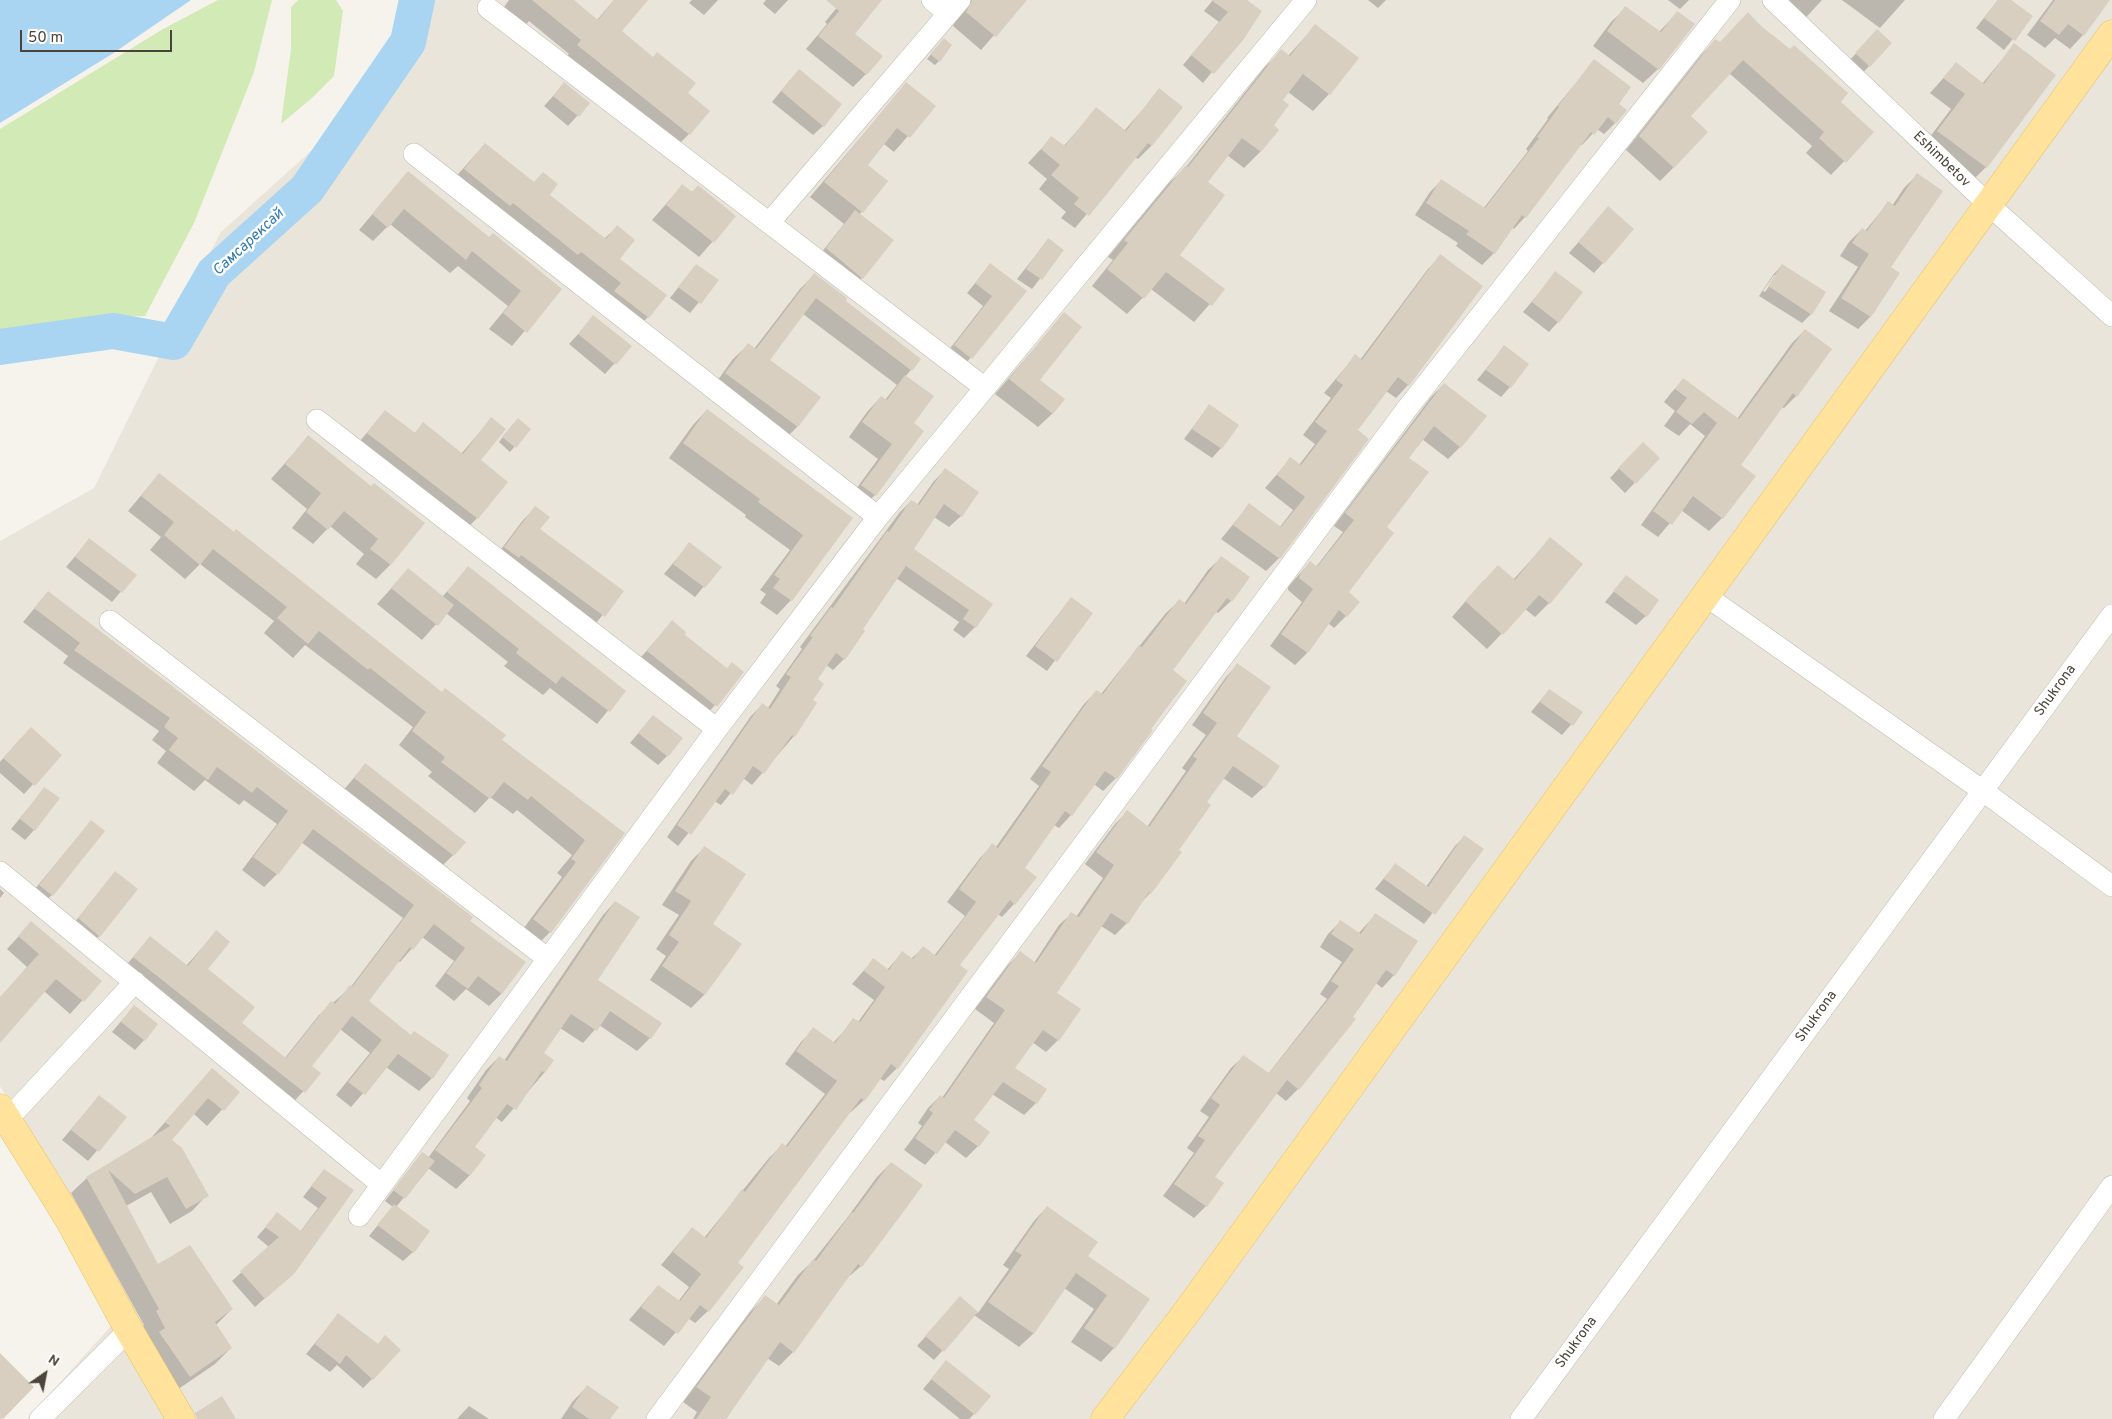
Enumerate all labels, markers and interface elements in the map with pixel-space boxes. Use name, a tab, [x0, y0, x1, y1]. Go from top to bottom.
scale bar	[22, 20, 175, 52]
text: 50 m	[28, 29, 63, 48]
street label: Eshimbetov	[1909, 128, 1973, 192]
water label: Самсарексай	[210, 206, 288, 280]
street label: Shukrona	[2032, 662, 2080, 720]
street label: Shukrona	[1793, 988, 1841, 1046]
street label: Shukrona	[1553, 1314, 1601, 1372]
north arrow	[20, 1349, 70, 1399]
text: N	[45, 1351, 62, 1371]

